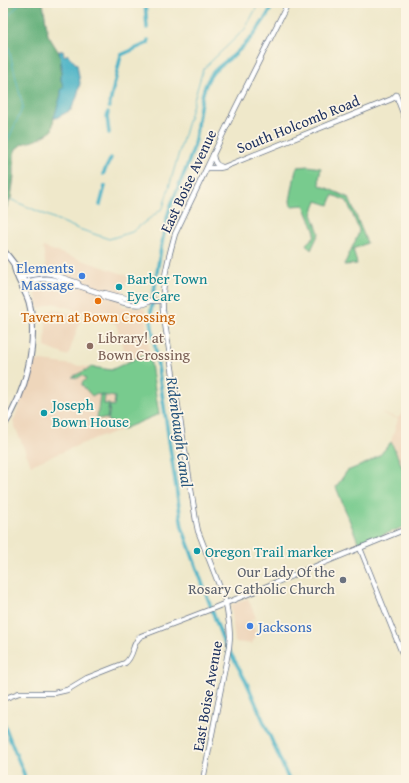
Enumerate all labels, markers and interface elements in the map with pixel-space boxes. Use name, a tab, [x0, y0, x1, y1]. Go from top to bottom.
street label: South Holcomb Road	[233, 90, 363, 158]
street label: East Boise Avenue	[155, 126, 221, 236]
place label: Elements Massage	[16, 257, 74, 295]
place label: Barber Town Eye Care	[127, 268, 208, 306]
marker: Elements Massage	[77, 271, 87, 281]
marker: Barber Town Eye Care	[114, 282, 124, 292]
marker: Tavern at Bown Crossing	[93, 296, 103, 306]
place label: Tavern at Bown Crossing	[21, 306, 176, 327]
place label: Library! at Bown Crossing	[98, 327, 191, 365]
marker: Library! at Bown Crossing	[85, 341, 95, 351]
water label: Ridenbaugh Canal	[160, 374, 200, 489]
place label: Joseph Bown House	[50, 394, 129, 432]
marker: Joseph Bown House	[39, 408, 49, 418]
place label: Oregon Trail marker	[205, 541, 333, 562]
marker: Oregon Trail marker	[192, 546, 202, 556]
place label: Our Lady Of the Rosary Catholic Church	[188, 561, 336, 599]
marker: Our Lady Of the Rosary Catholic Church	[338, 575, 348, 585]
place label: Jacksons	[256, 616, 312, 637]
marker: Jacksons	[245, 621, 255, 631]
street label: East Boise Avenue	[187, 639, 227, 753]

